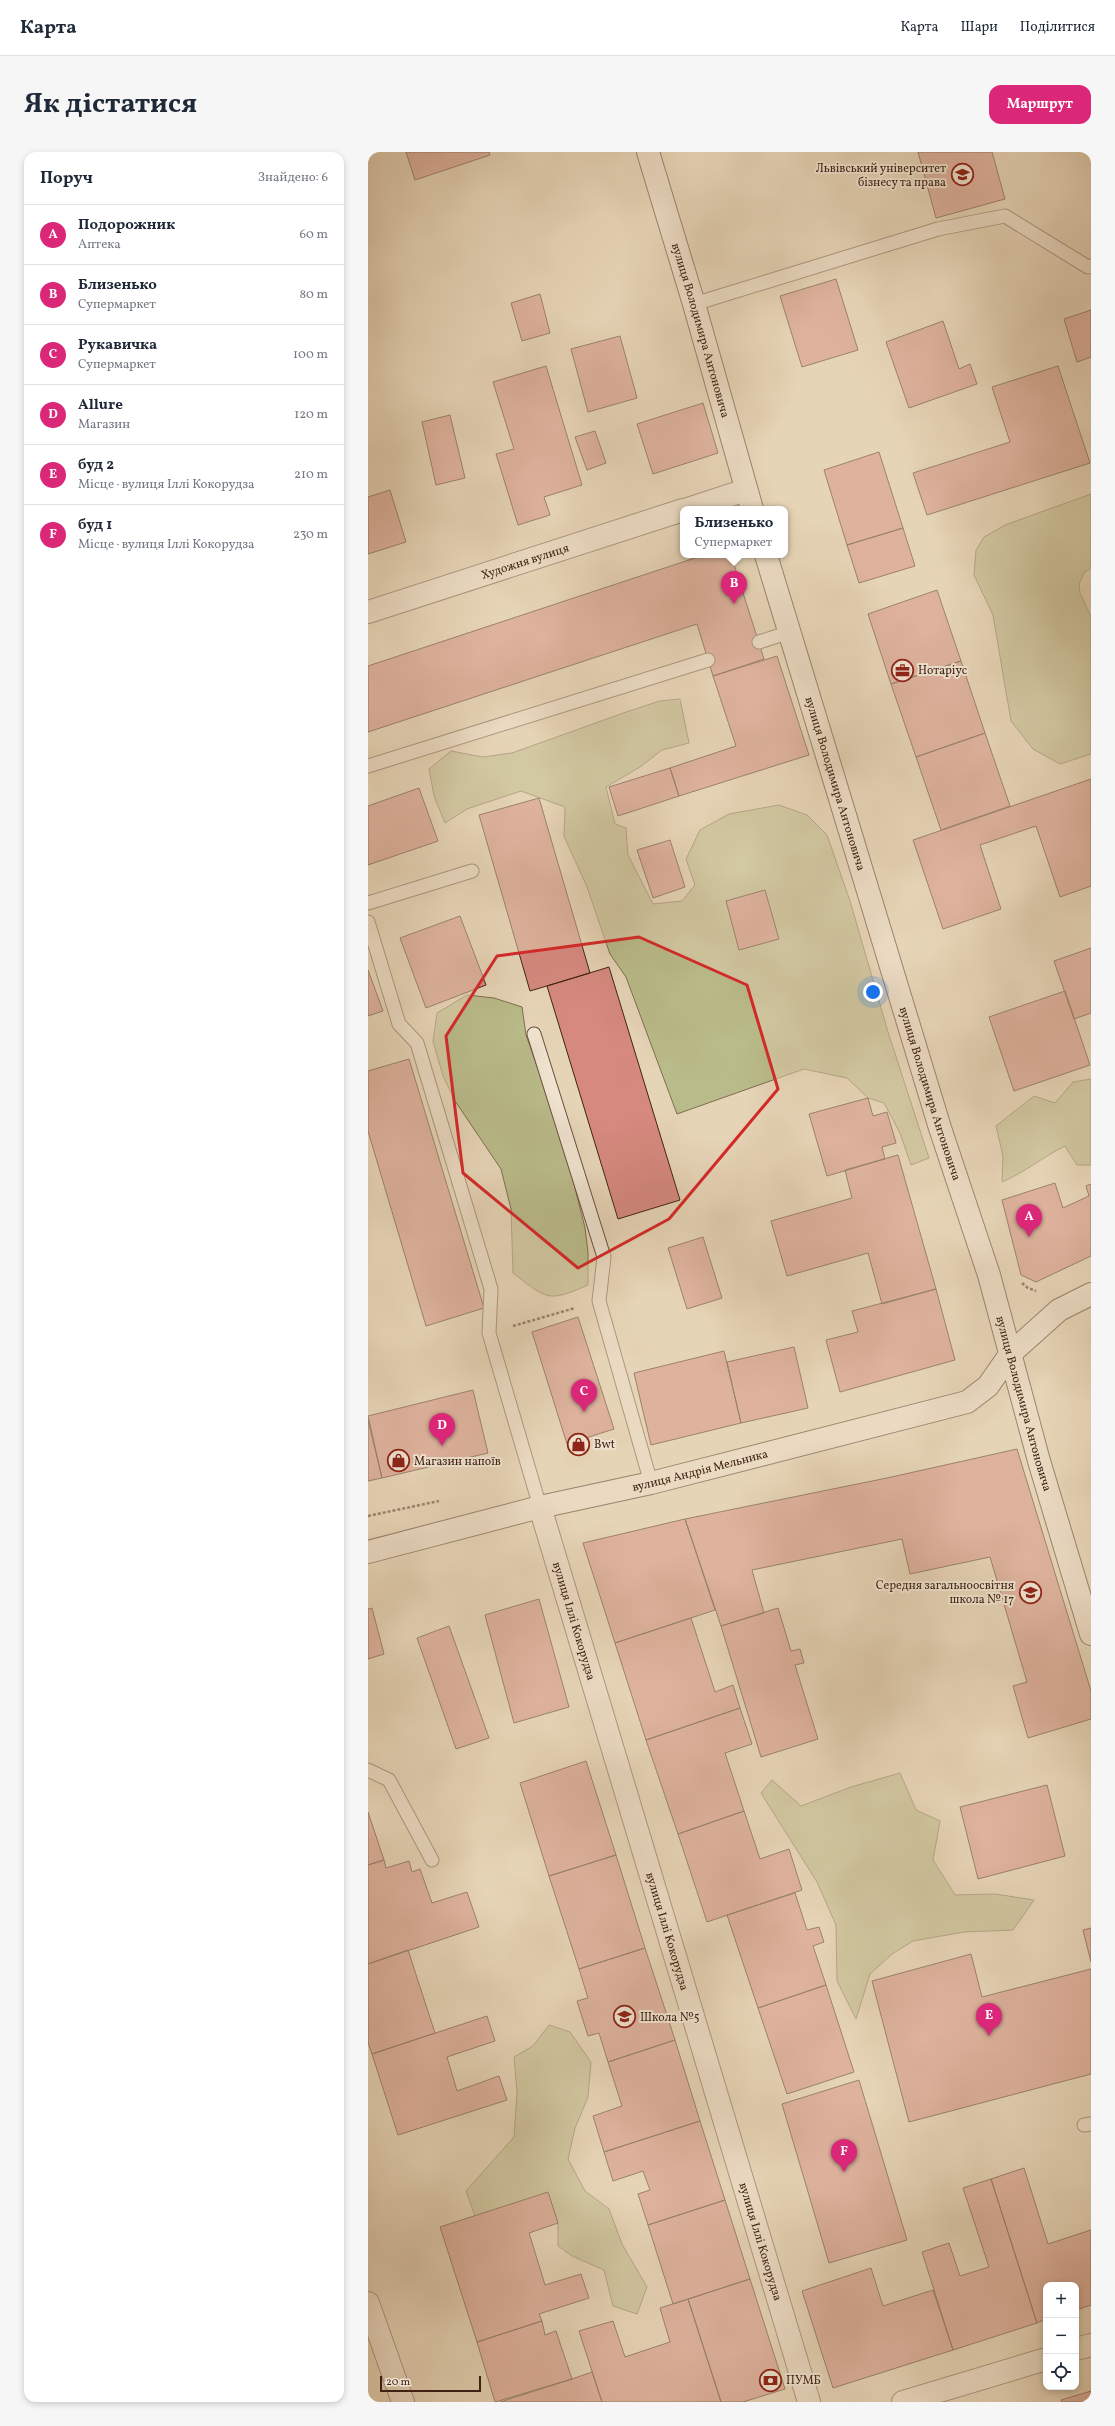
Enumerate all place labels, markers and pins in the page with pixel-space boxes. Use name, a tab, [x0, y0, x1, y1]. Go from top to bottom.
place label: Львівський університет бізнесу та права	[816, 161, 946, 191]
school or university icon: Львівський університет бізнесу та права	[949, 162, 975, 188]
pin: B	[721, 571, 747, 604]
office icon: Нотаріус	[890, 657, 916, 683]
place label: Нотаріус	[918, 663, 967, 679]
pin: A	[1016, 1204, 1042, 1237]
pin: C	[571, 1379, 597, 1412]
pin: D	[429, 1413, 455, 1446]
shop icon: Bwt	[565, 1431, 591, 1457]
place label: Bwt	[594, 1437, 615, 1453]
shop icon: Магазин напоїв	[385, 1448, 411, 1474]
place label: Магазин напоїв	[414, 1454, 501, 1470]
place label: Середня загальноосвітня школа № 17	[876, 1578, 1014, 1608]
school or university icon: Середня загальноосвітня школа № 17	[1017, 1579, 1043, 1605]
pin: E	[976, 2003, 1002, 2036]
school or university icon: Школа №5	[612, 2004, 638, 2030]
place label: Школа №5	[640, 2010, 700, 2026]
pin: F	[831, 2139, 857, 2172]
bank icon: ПУМБ	[757, 2367, 783, 2393]
place label: ПУМБ	[786, 2373, 821, 2389]

